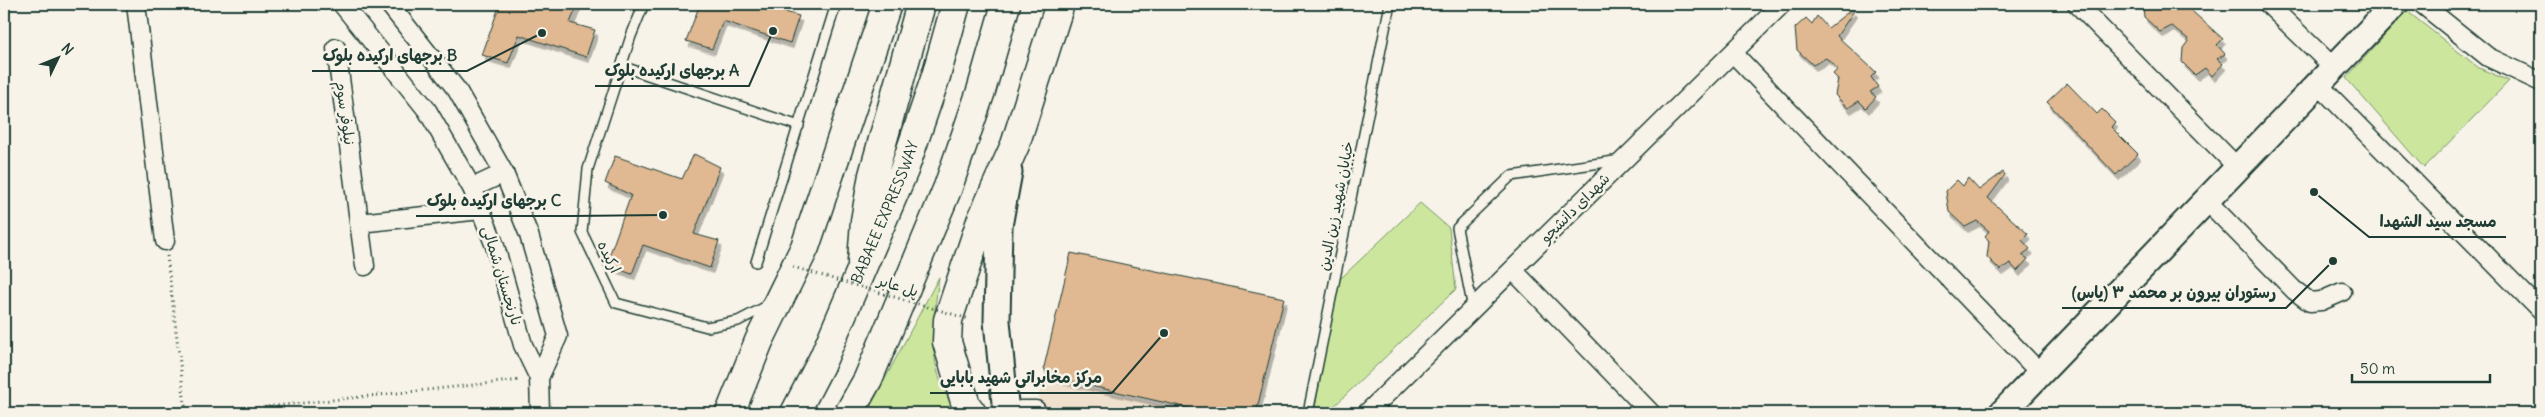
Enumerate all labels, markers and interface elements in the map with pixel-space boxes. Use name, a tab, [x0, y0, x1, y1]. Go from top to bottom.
north arrow	[32, 32, 82, 82]
text: N	[58, 39, 77, 59]
callout: برجهای ارکیده بلوک B	[312, 40, 467, 71]
text: برجهای ارکیده بلوک B	[323, 45, 458, 67]
callout: برجهای ارکیده بلوک A	[595, 55, 749, 86]
text: برجهای ارکیده بلوک A	[605, 60, 739, 82]
street label: نیلوفر سوم	[329, 80, 359, 147]
street label: BABAEE EXPRESSWAY	[846, 138, 922, 286]
street label: خیابان شهید زین الدین	[1314, 140, 1357, 272]
street label: شهدای دانشجو	[1535, 169, 1614, 247]
callout: برجهای ارکیده بلوک C	[416, 185, 571, 216]
text: برجهای ارکیده بلوک C	[427, 190, 562, 212]
callout: مسجد سید الشهدا	[2369, 206, 2506, 237]
text: مسجد سید الشهدا	[2379, 211, 2497, 231]
street label: نارنجستان شمالی	[477, 223, 527, 329]
street label: ارکیده	[594, 237, 625, 276]
street label: پل عابر	[873, 270, 921, 302]
callout: رستوران بیرون بر محمد ۳ (یاس)	[2062, 277, 2286, 308]
text: رستوران بیرون بر محمد ۳ (یاس)	[2072, 282, 2276, 304]
scale bar	[2352, 352, 2490, 384]
text: 50 m	[2360, 359, 2395, 378]
callout: مرکز مخابراتی شهید بابایی	[930, 362, 1112, 393]
text: مرکز مخابراتی شهید بابایی	[940, 367, 1102, 388]

